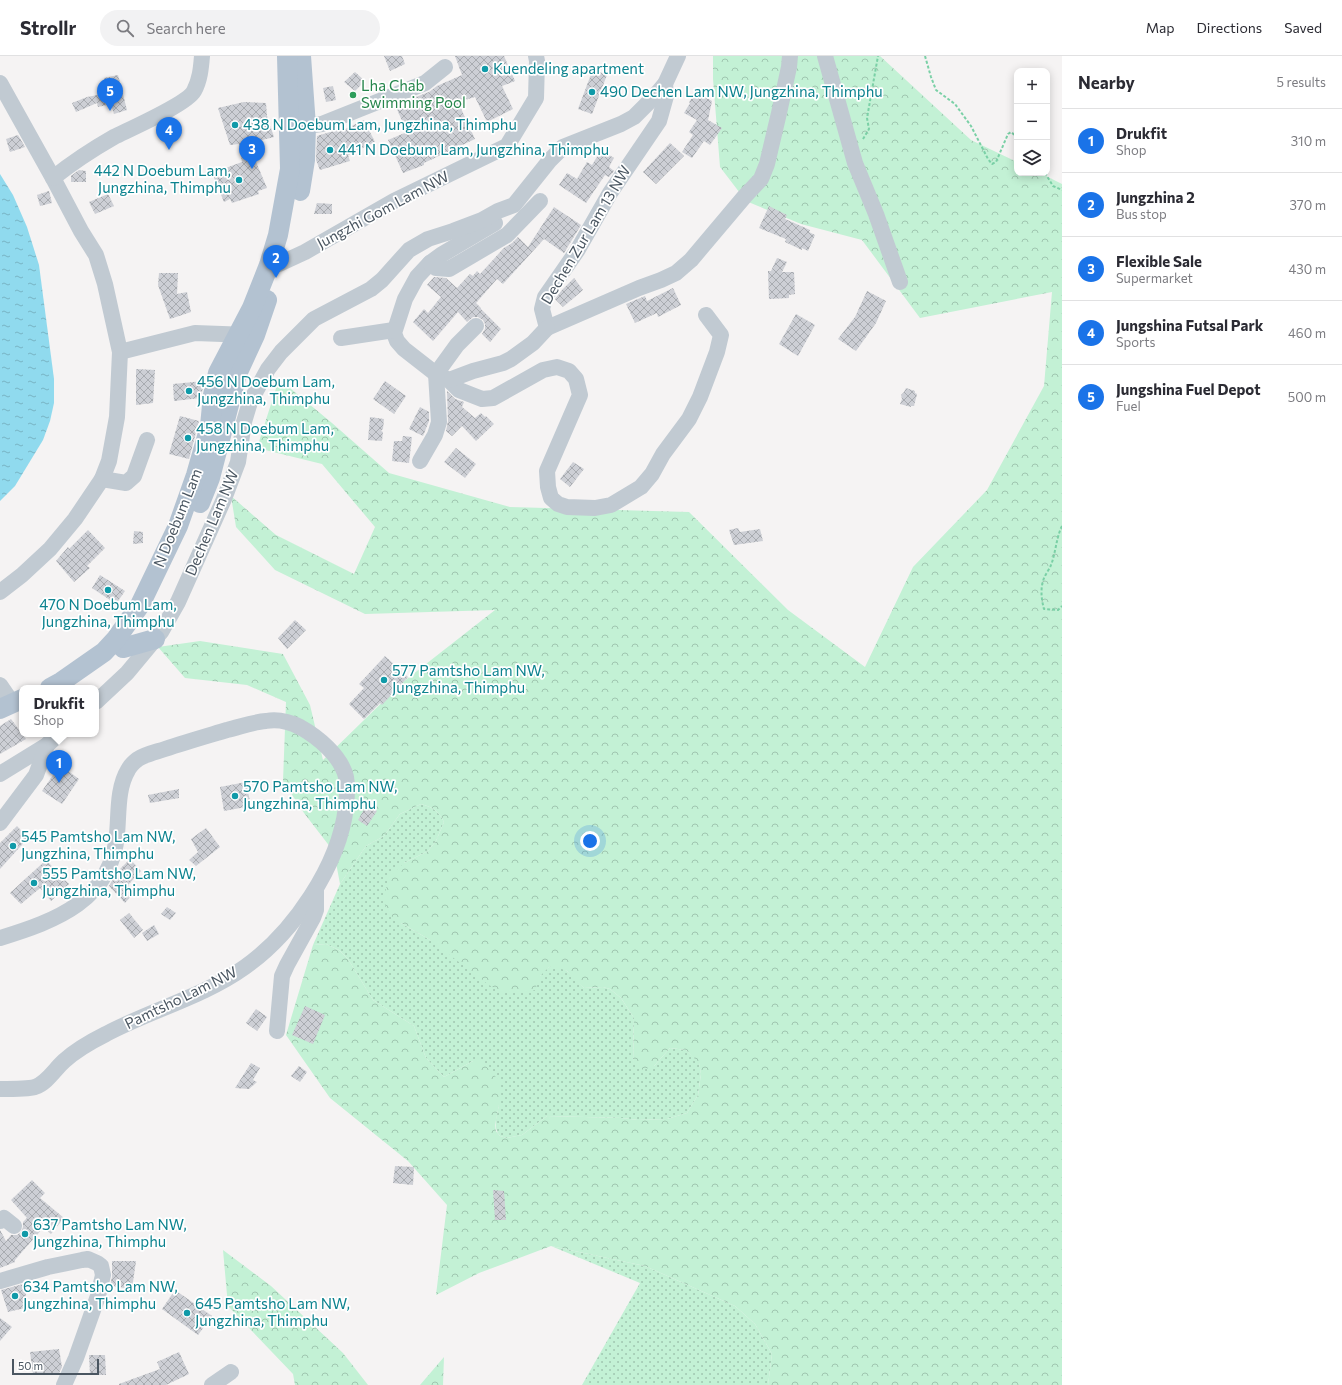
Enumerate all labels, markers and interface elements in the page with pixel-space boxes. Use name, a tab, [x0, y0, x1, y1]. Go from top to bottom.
search box	[100, 10, 380, 46]
text: Strollr	[20, 16, 76, 39]
icon: search	[114, 17, 136, 39]
text: Search here	[146, 19, 226, 37]
text: Map	[1146, 19, 1175, 36]
text: Directions	[1197, 19, 1262, 36]
text: Saved	[1284, 19, 1322, 36]
place label: Kuendeling apartment	[493, 59, 644, 77]
marker: Kuendeling apartment	[480, 64, 490, 74]
map controls	[1014, 68, 1050, 176]
button: +	[1014, 68, 1050, 104]
text: Nearby	[1078, 72, 1135, 93]
text: 5 results	[1276, 74, 1326, 90]
place label: Lha Chab Swimming Pool	[361, 76, 466, 111]
pin: 5	[97, 78, 123, 111]
place label: 490 Dechen Lam NW, Jungzhina, Thimphu	[600, 82, 883, 100]
marker: 490 Dechen Lam NW, Jungzhina, Thimphu	[587, 87, 597, 97]
marker: Lha Chab Swimming Pool	[348, 90, 358, 100]
button: −	[1014, 104, 1050, 140]
place label: 438 N Doebum Lam, Jungzhina, Thimphu	[243, 115, 517, 133]
pin: 4	[156, 117, 182, 150]
marker: 438 N Doebum Lam, Jungzhina, Thimphu	[230, 120, 240, 130]
text: Drukfit	[1116, 124, 1167, 142]
text: 1	[1088, 133, 1094, 149]
text: 310 m	[1291, 133, 1326, 149]
pin: 3	[239, 136, 265, 169]
place label: 441 N Doebum Lam, Jungzhina, Thimphu	[338, 140, 609, 158]
button: layers	[1014, 140, 1050, 176]
text: Shop	[1116, 142, 1147, 158]
marker: 441 N Doebum Lam, Jungzhina, Thimphu	[325, 145, 335, 155]
place label: 442 N Doebum Lam, Jungzhina, Thimphu	[94, 161, 231, 196]
street label: Dechen Zur Lam 13 NW	[537, 162, 634, 307]
street label: Jungzhi Gom Lam NW	[313, 167, 452, 252]
marker: 442 N Doebum Lam, Jungzhina, Thimphu	[234, 175, 244, 185]
text: Jungzhina 2	[1116, 188, 1195, 206]
text: 2	[1087, 197, 1095, 213]
text: 370 m	[1289, 197, 1326, 213]
text: Bus stop	[1116, 206, 1167, 222]
pin: 2	[263, 245, 289, 278]
text: Flexible Sale	[1116, 252, 1202, 270]
text: 3	[1087, 261, 1095, 277]
text: 430 m	[1288, 261, 1326, 277]
text: Supermarket	[1116, 270, 1193, 286]
text: Jungshina Futsal Park	[1116, 316, 1263, 334]
text: 4	[1087, 325, 1095, 341]
text: 460 m	[1288, 325, 1326, 341]
text: Sports	[1116, 334, 1156, 350]
place label: 456 N Doebum Lam, Jungzhina, Thimphu	[197, 372, 335, 407]
text: Jungshina Fuel Depot	[1116, 380, 1261, 398]
marker: 456 N Doebum Lam, Jungzhina, Thimphu	[184, 386, 194, 396]
text: 5	[1087, 389, 1095, 405]
text: 500 m	[1288, 389, 1326, 405]
text: Fuel	[1116, 398, 1141, 414]
place label: 458 N Doebum Lam, Jungzhina, Thimphu	[196, 419, 334, 454]
marker: 458 N Doebum Lam, Jungzhina, Thimphu	[183, 433, 193, 443]
street label: N Doebum Lam	[149, 466, 205, 570]
street label: Dechen Lam NW	[181, 467, 242, 578]
marker: 470 N Doebum Lam, Jungzhina, Thimphu	[103, 585, 113, 595]
place label: 470 N Doebum Lam, Jungzhina, Thimphu	[39, 595, 177, 630]
place label: 577 Pamtsho Lam NW, Jungzhina, Thimphu	[392, 661, 545, 696]
marker: 577 Pamtsho Lam NW, Jungzhina, Thimphu	[379, 675, 389, 685]
popup	[19, 685, 99, 737]
text: Drukfit	[33, 694, 85, 712]
text: Shop	[33, 712, 64, 728]
pin: 1	[46, 750, 72, 783]
place label: 570 Pamtsho Lam NW, Jungzhina, Thimphu	[243, 777, 397, 812]
marker: 570 Pamtsho Lam NW, Jungzhina, Thimphu	[230, 791, 240, 801]
place label: 545 Pamtsho Lam NW, Jungzhina, Thimphu	[21, 827, 175, 862]
your location	[580, 831, 600, 851]
marker: 545 Pamtsho Lam NW, Jungzhina, Thimphu	[8, 841, 18, 851]
place label: 555 Pamtsho Lam NW, Jungzhina, Thimphu	[42, 864, 196, 899]
marker: 555 Pamtsho Lam NW, Jungzhina, Thimphu	[29, 878, 39, 888]
street label: Pamtsho Lam NW	[121, 962, 240, 1032]
place label: 637 Pamtsho Lam NW, Jungzhina, Thimphu	[33, 1215, 187, 1250]
marker: 637 Pamtsho Lam NW, Jungzhina, Thimphu	[20, 1229, 30, 1239]
place label: 634 Pamtsho Lam NW, Jungzhina, Thimphu	[23, 1277, 178, 1312]
marker: 634 Pamtsho Lam NW, Jungzhina, Thimphu	[10, 1291, 20, 1301]
place label: 645 Pamtsho Lam NW, Jungzhina, Thimphu	[195, 1294, 350, 1329]
marker: 645 Pamtsho Lam NW, Jungzhina, Thimphu	[182, 1308, 192, 1318]
scale bar	[12, 1357, 99, 1376]
text: 50 m	[18, 1359, 43, 1372]

